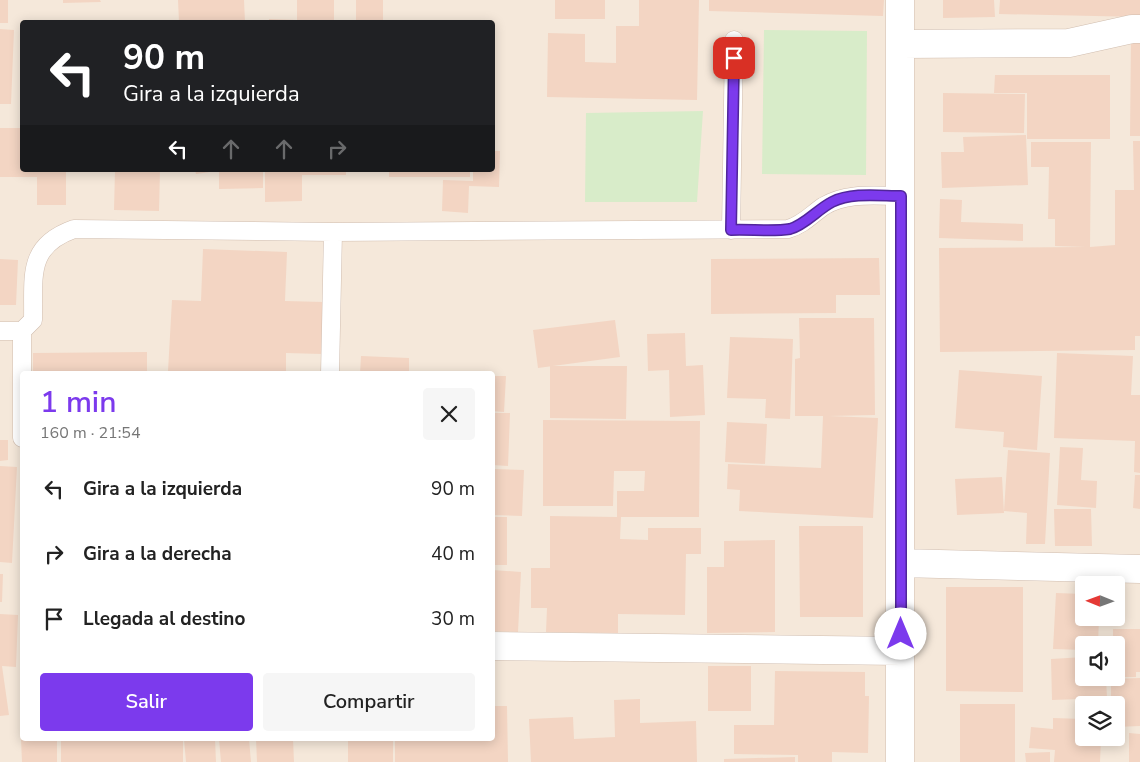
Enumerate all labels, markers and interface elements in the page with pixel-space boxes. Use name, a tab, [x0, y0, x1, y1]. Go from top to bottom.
text: 90 m	[123, 34, 205, 81]
pin	[713, 37, 755, 79]
icon: left	[40, 40, 105, 105]
icon: arrive	[720, 44, 748, 72]
text: Gira a la izquierda	[123, 79, 300, 109]
icon: left	[164, 135, 192, 163]
icon: ahead	[217, 135, 245, 163]
icon: ahead	[270, 135, 298, 163]
icon: right	[323, 135, 351, 163]
text: 1 min	[40, 382, 116, 423]
button: close	[423, 388, 475, 440]
text: 160 m · 21:54	[40, 422, 141, 444]
icon: left	[40, 475, 68, 503]
text: Gira a la izquierda	[83, 476, 242, 502]
text: 90 m	[431, 476, 475, 502]
icon: right	[40, 540, 68, 568]
text: Gira a la derecha	[83, 541, 232, 567]
text: 40 m	[431, 541, 475, 567]
north arrow	[1075, 576, 1125, 626]
map controls	[1075, 576, 1125, 746]
icon: arrive	[40, 605, 68, 633]
text: Llegada al destino	[83, 606, 245, 632]
text: 30 m	[431, 606, 475, 632]
position arrow	[874, 607, 926, 659]
button: sound	[1075, 636, 1125, 686]
button: Salir	[40, 673, 253, 731]
button: Compartir	[263, 673, 475, 731]
button: layers	[1075, 696, 1125, 746]

